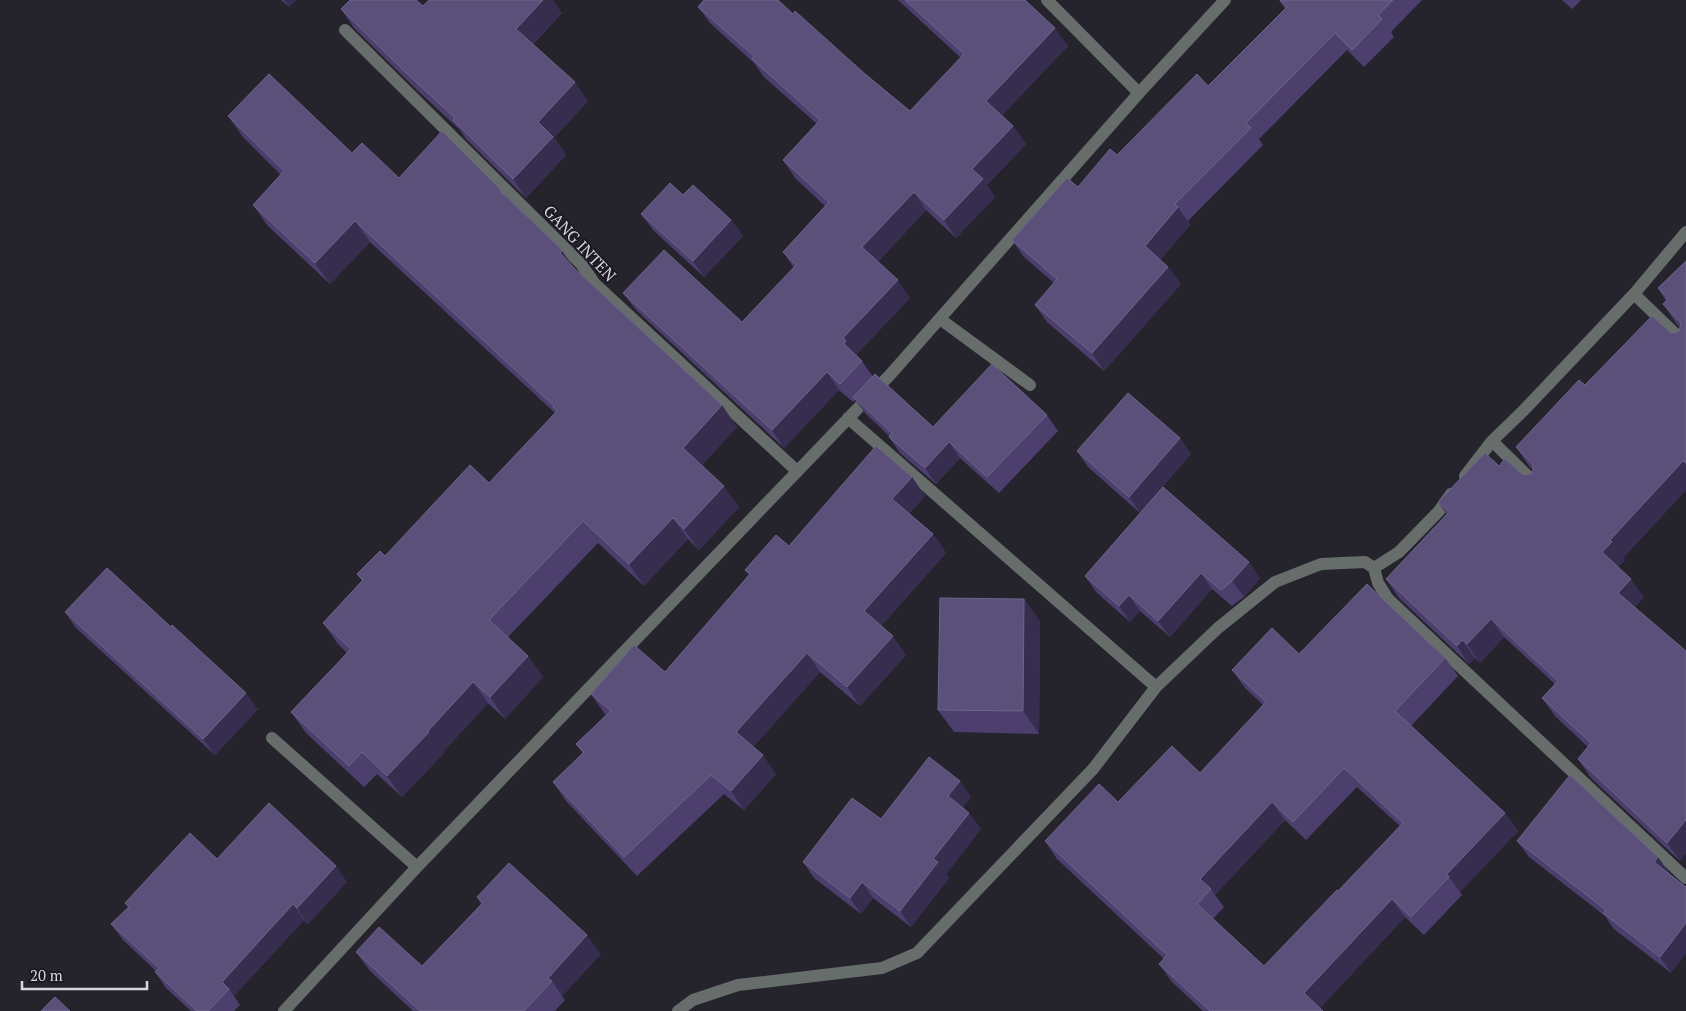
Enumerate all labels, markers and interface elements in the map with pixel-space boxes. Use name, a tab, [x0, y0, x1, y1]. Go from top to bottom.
street label: GANG INTEN	[539, 200, 621, 286]
scale bar	[22, 958, 148, 990]
text: 20 m	[30, 965, 63, 985]

